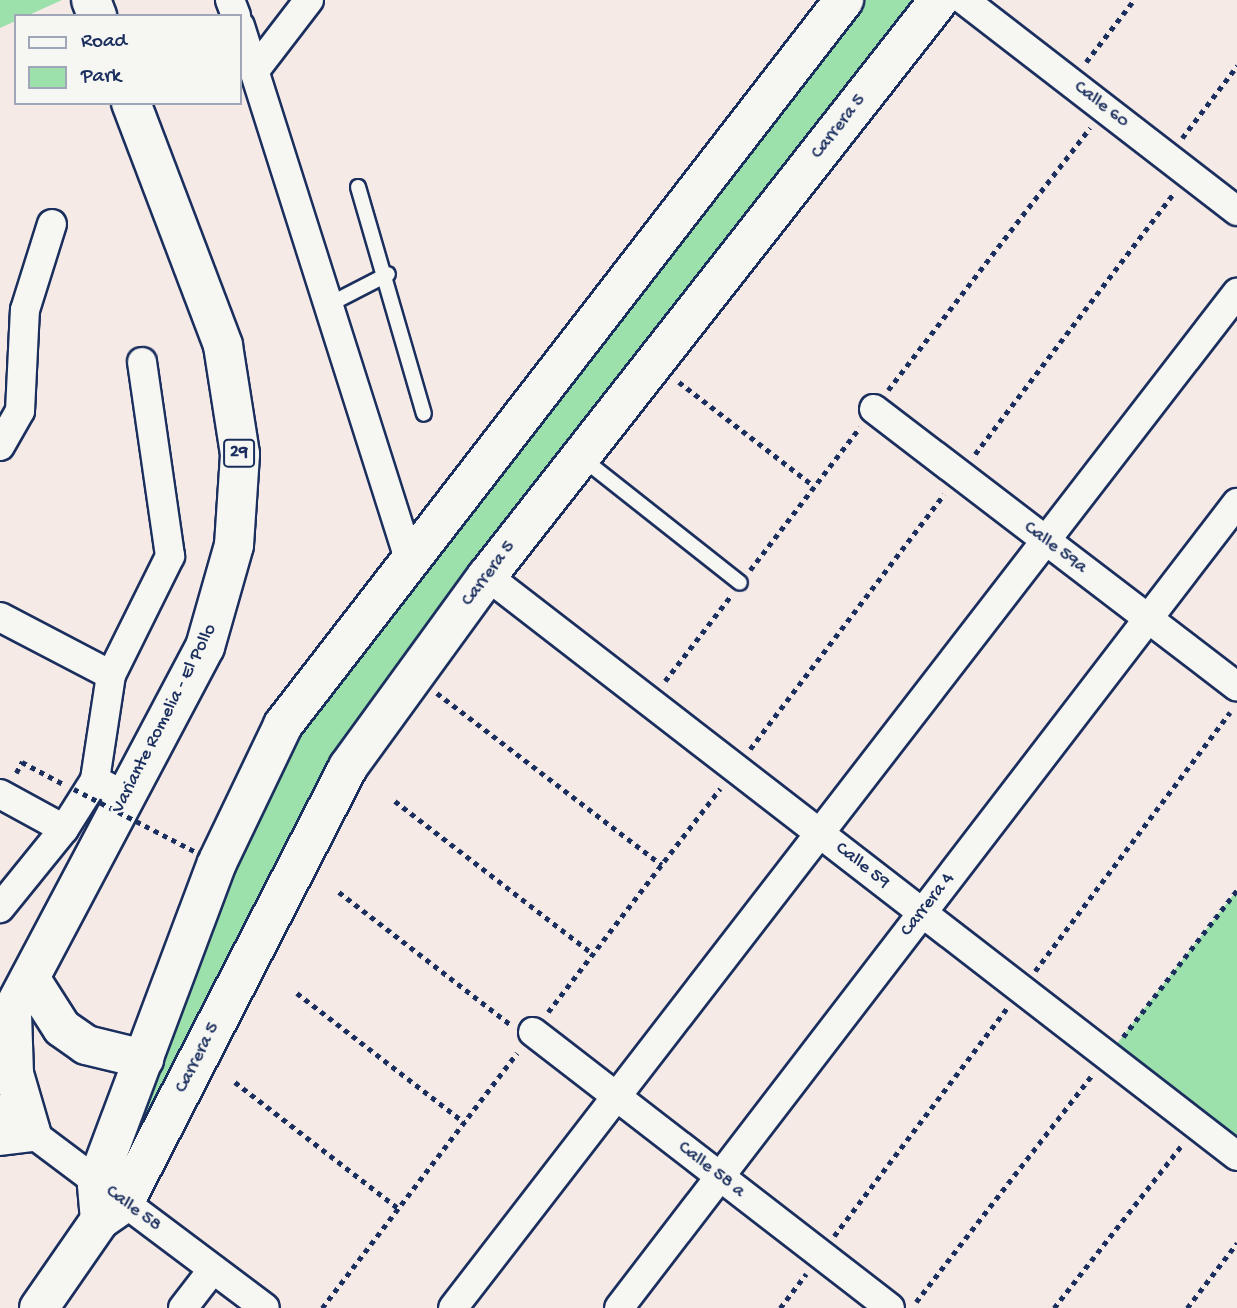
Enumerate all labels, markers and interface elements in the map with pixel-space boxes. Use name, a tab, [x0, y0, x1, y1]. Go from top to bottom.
legend	[14, 14, 242, 105]
text: Road	[81, 30, 127, 55]
text: Park	[81, 65, 121, 90]
street label: Calle 60	[1069, 76, 1133, 134]
street label: Carrera 5	[807, 90, 871, 164]
road number: 29	[222, 438, 256, 467]
street label: Calle 59a	[1019, 517, 1091, 579]
street label: Carrera 5	[457, 537, 521, 611]
street label: Variante Romelia - El Pollo	[107, 620, 223, 818]
street label: Calle 59	[830, 838, 894, 894]
street label: Carrera 4	[896, 868, 960, 942]
street label: Carrera 5	[171, 1019, 225, 1097]
street label: Calle 58 a	[673, 1137, 749, 1203]
street label: Calle 58	[101, 1181, 165, 1237]

